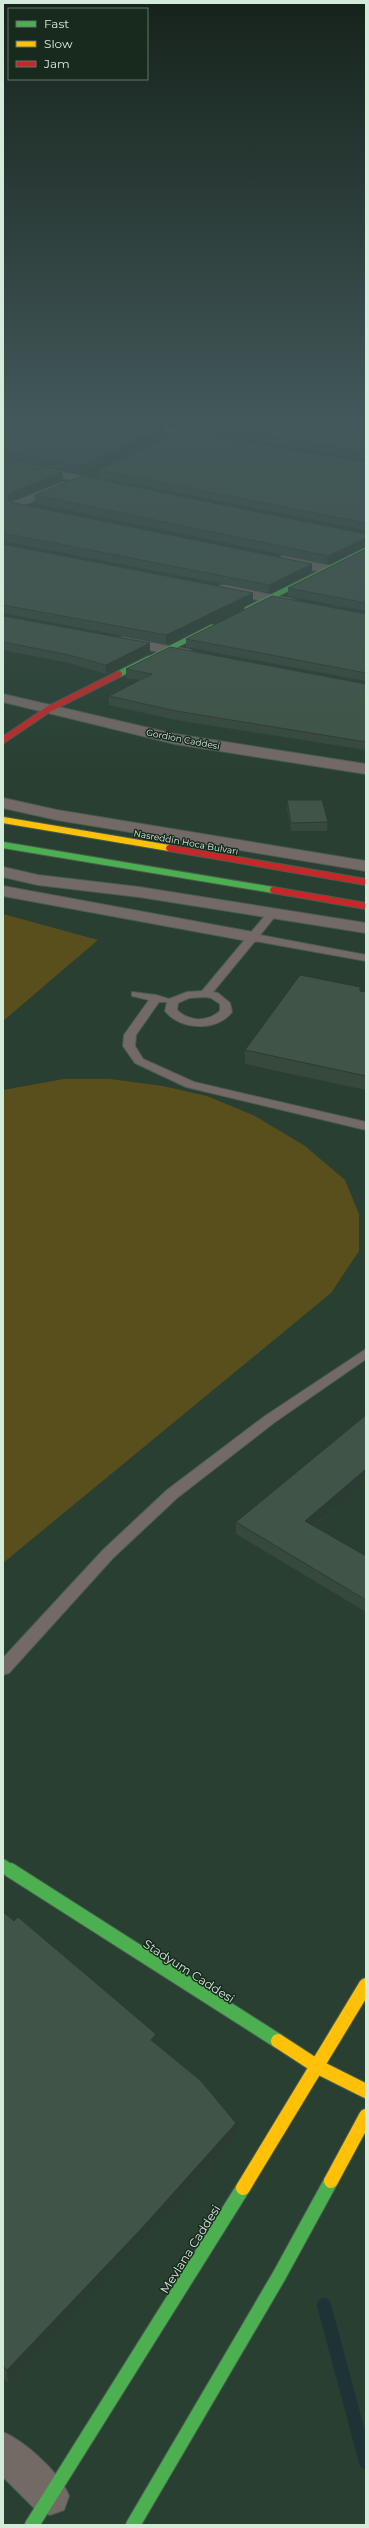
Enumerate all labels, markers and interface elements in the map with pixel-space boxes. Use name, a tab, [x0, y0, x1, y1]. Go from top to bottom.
legend	[8, 8, 148, 80]
text: Fast	[44, 16, 69, 31]
text: Slow	[44, 36, 73, 51]
text: Jam	[43, 56, 70, 71]
street label: Gordion Caddesi	[145, 726, 221, 752]
street label: Nasreddin Hoca Bulvarı	[133, 827, 239, 857]
street label: Stadyum Caddesi	[141, 1936, 237, 2006]
street label: Mevlana Caddesi	[157, 2202, 223, 2296]

